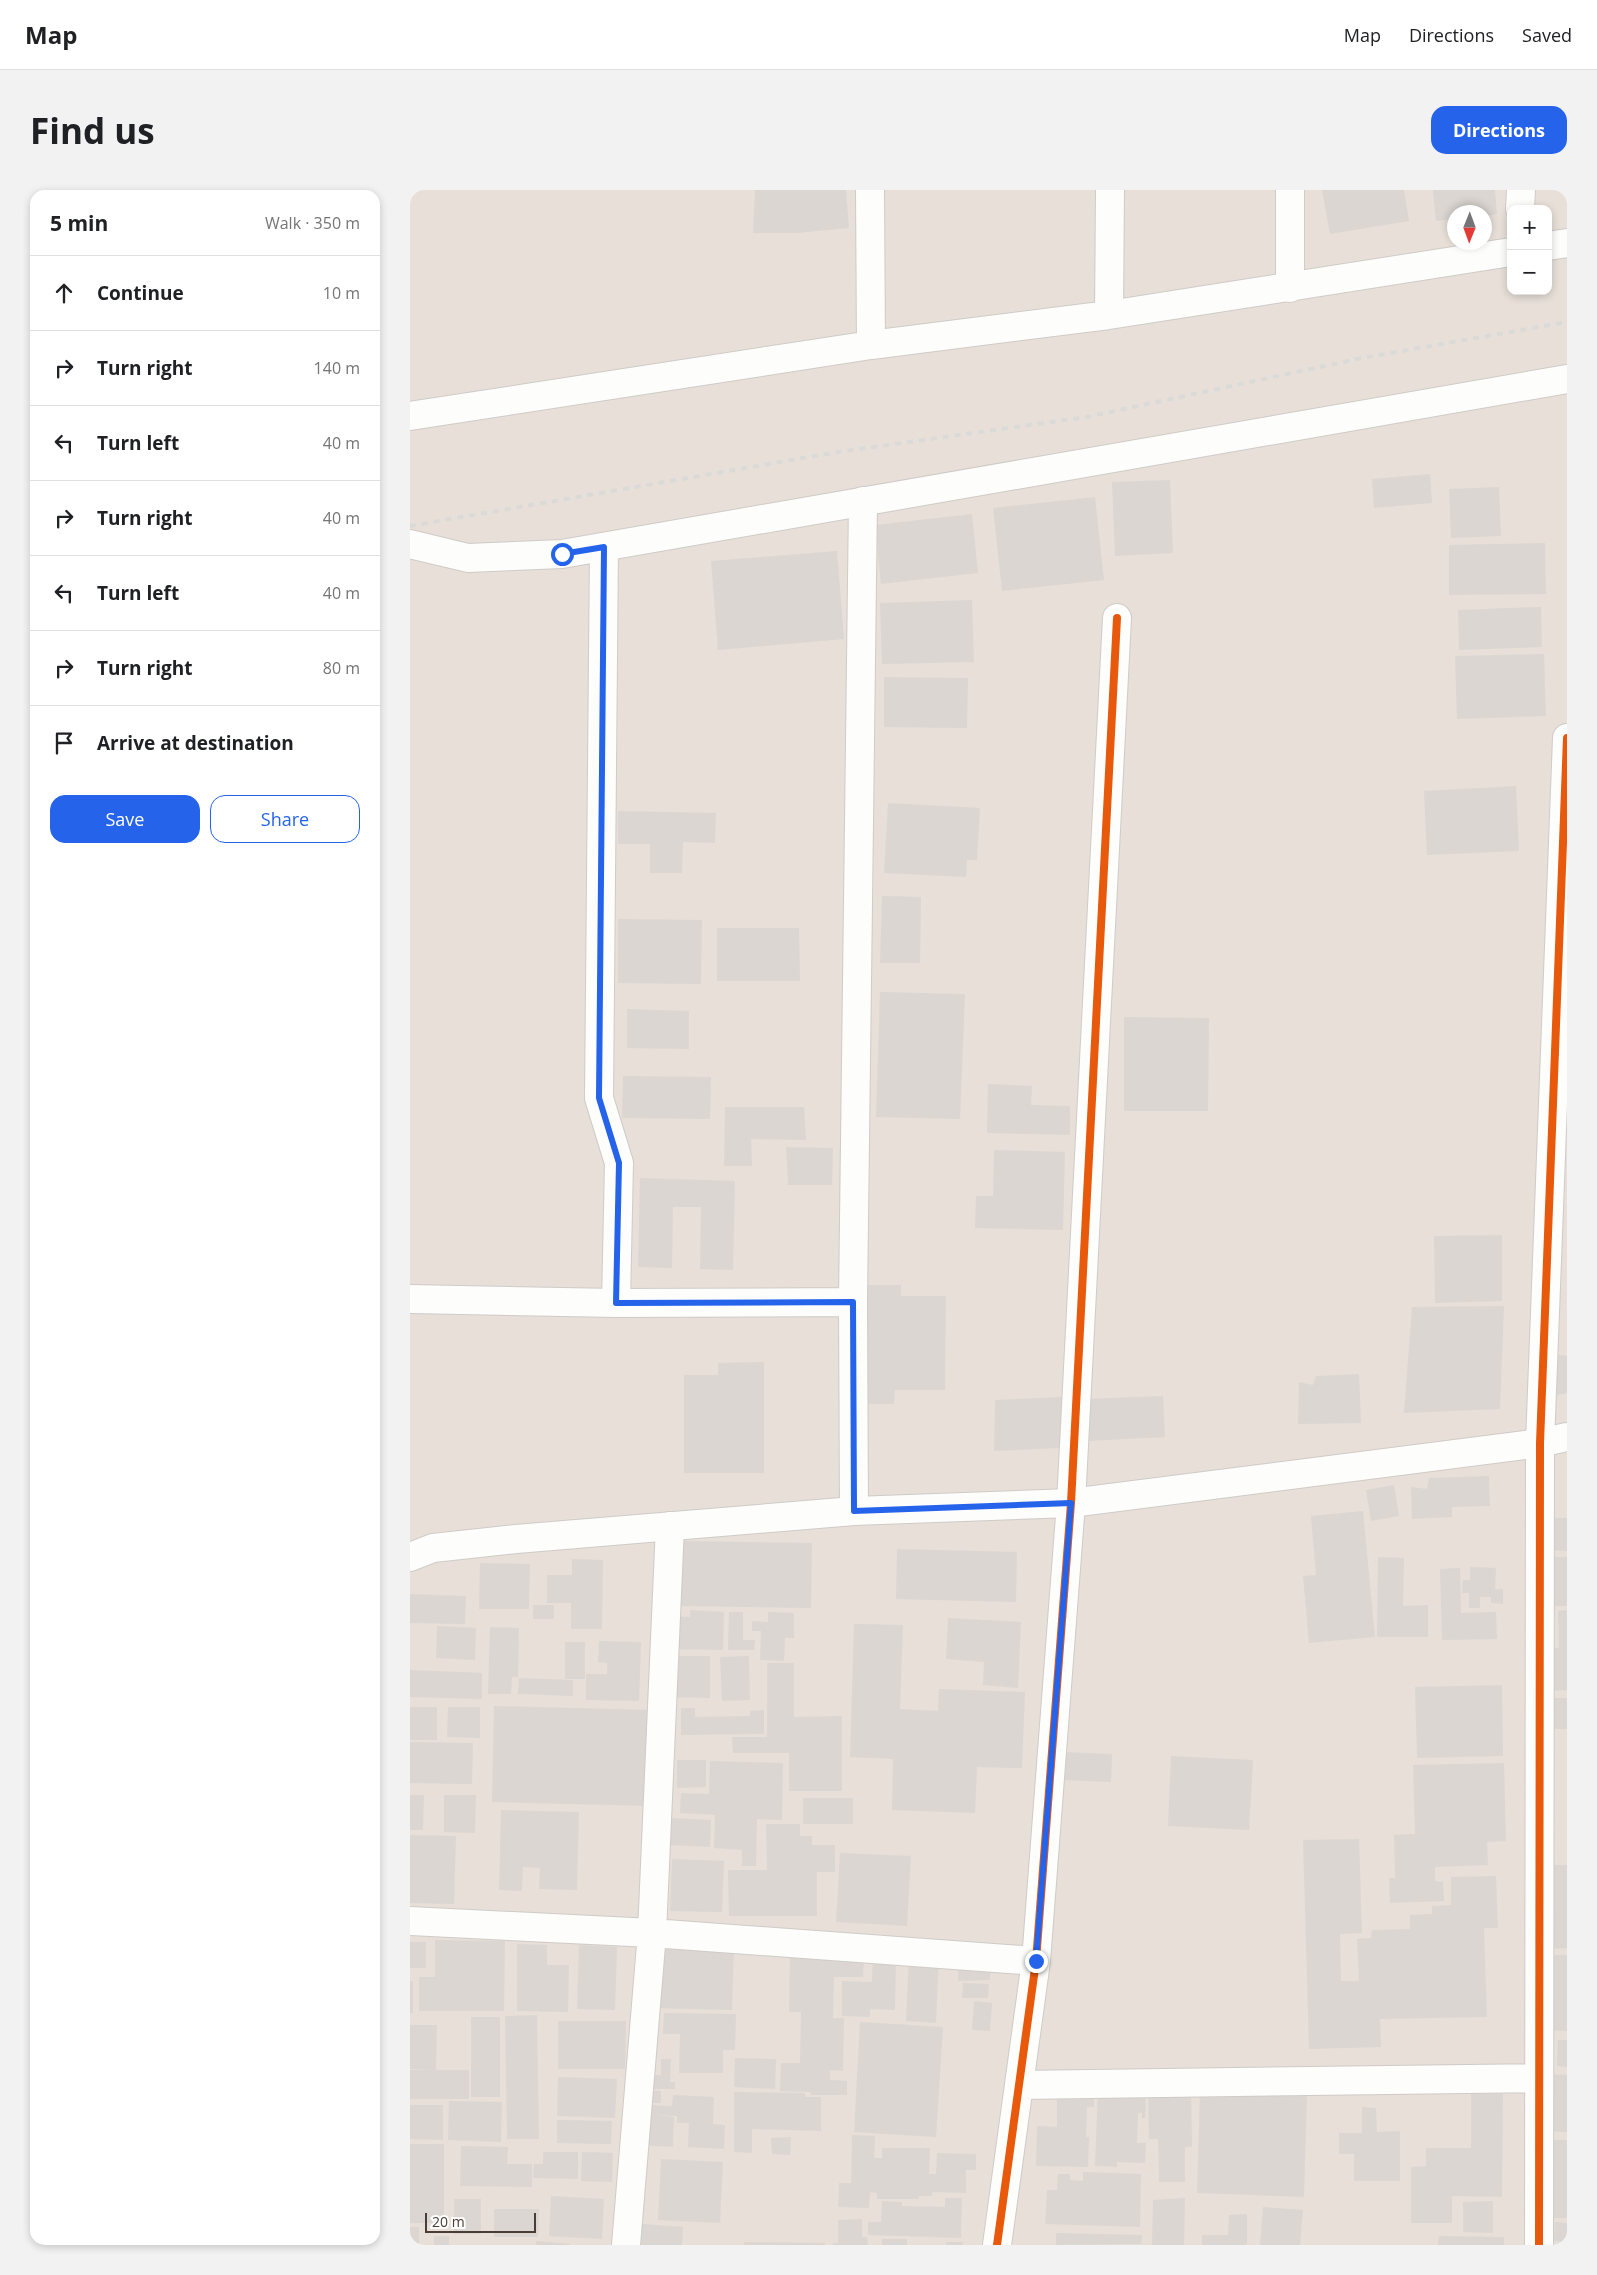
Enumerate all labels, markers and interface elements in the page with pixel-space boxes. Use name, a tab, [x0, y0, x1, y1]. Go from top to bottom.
text: Map	[25, 18, 77, 51]
text: Map	[1344, 23, 1381, 47]
text: Directions	[1409, 23, 1494, 47]
text: Saved	[1522, 23, 1572, 47]
button: Directions	[1431, 106, 1567, 154]
text: Find us	[30, 107, 155, 154]
north arrow	[1447, 205, 1492, 250]
map controls	[1507, 205, 1552, 295]
button: +	[1507, 205, 1552, 250]
text: 5 min	[50, 209, 108, 237]
text: Walk · 350 m	[265, 212, 360, 234]
button: −	[1507, 250, 1552, 295]
icon: ahead	[50, 279, 78, 307]
text: Continue	[97, 280, 184, 306]
text: 10 m	[323, 282, 360, 304]
icon: right	[50, 354, 78, 382]
text: Turn right	[97, 355, 192, 381]
text: 140 m	[314, 357, 360, 379]
icon: left	[50, 429, 78, 457]
text: Turn left	[97, 430, 179, 456]
text: 40 m	[323, 432, 360, 454]
icon: right	[50, 504, 78, 532]
text: Turn right	[97, 505, 192, 531]
text: 40 m	[323, 507, 360, 529]
route start	[551, 543, 574, 566]
icon: left	[50, 579, 78, 607]
text: Turn left	[97, 580, 179, 606]
text: 40 m	[323, 582, 360, 604]
icon: right	[50, 654, 78, 682]
text: Turn right	[97, 655, 192, 681]
text: 80 m	[323, 657, 360, 679]
icon: arrive	[50, 729, 78, 757]
text: Arrive at destination	[97, 730, 294, 756]
button: Save	[50, 795, 200, 843]
button: Share	[210, 795, 360, 843]
route end	[1025, 1950, 1048, 1973]
scale bar	[425, 2210, 536, 2233]
text: 20 m	[432, 2212, 465, 2231]

